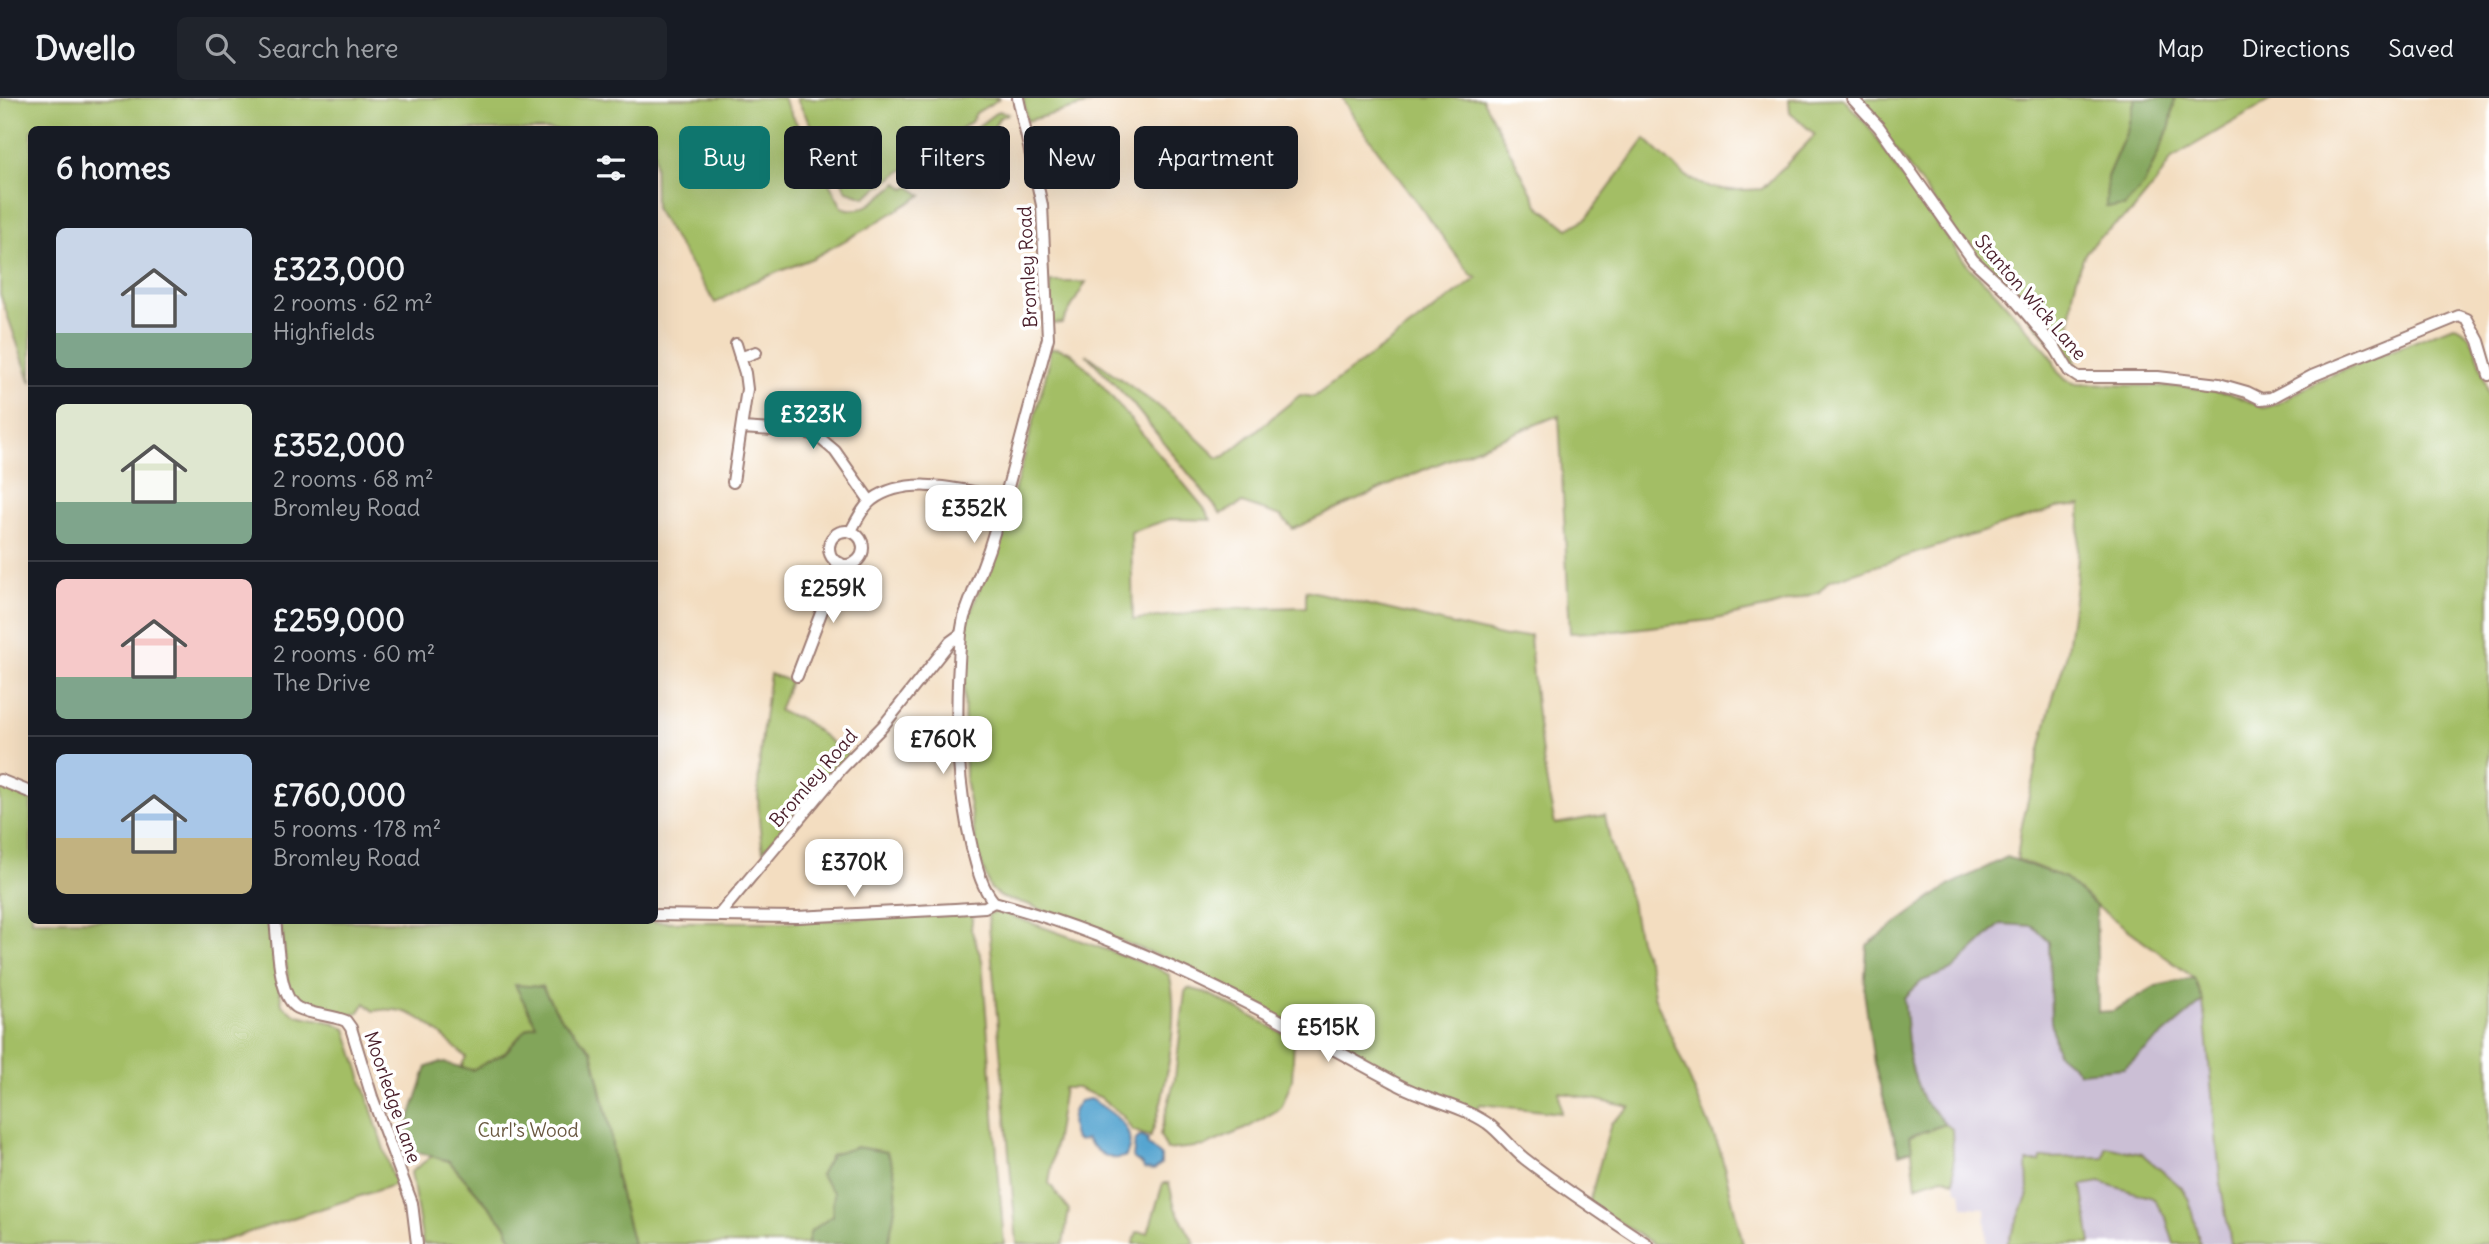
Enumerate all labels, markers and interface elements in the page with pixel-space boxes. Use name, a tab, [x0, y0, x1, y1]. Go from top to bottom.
search box	[177, 17, 667, 80]
text: Dwello	[35, 27, 135, 69]
icon: search	[201, 29, 239, 67]
text: Search here	[257, 32, 398, 65]
text: Map	[2157, 33, 2204, 63]
text: Directions	[2242, 33, 2350, 63]
text: Saved	[2388, 33, 2454, 63]
chip: Buy	[679, 126, 770, 189]
chip: Rent	[784, 126, 882, 189]
chip: Filters	[896, 126, 1010, 189]
chip: New	[1024, 126, 1120, 189]
chip: Apartment	[1134, 126, 1298, 189]
text: 6 homes	[56, 149, 171, 187]
icon: filters	[592, 149, 630, 187]
street label: Bromley Road	[1012, 206, 1042, 328]
street label: Stanton Wick Lane	[1970, 229, 2092, 365]
text: £323,000	[273, 250, 405, 288]
icon: home	[112, 256, 196, 340]
text: 2 rooms · 62 m²	[273, 288, 433, 317]
text: Highfields	[273, 317, 375, 346]
pin: £323K	[764, 392, 862, 451]
text: £323K	[780, 399, 846, 428]
text: £352,000	[273, 426, 405, 464]
icon: home	[112, 432, 196, 516]
text: 2 rooms · 68 m²	[273, 464, 434, 493]
pin: £352K	[925, 486, 1023, 545]
text: Bromley Road	[273, 493, 420, 522]
text: £352K	[941, 493, 1007, 522]
pin: £259K	[784, 566, 882, 625]
text: £259K	[800, 573, 866, 602]
text: £259,000	[273, 601, 405, 639]
icon: home	[112, 607, 196, 691]
text: 2 rooms · 60 m²	[273, 639, 435, 668]
text: The Drive	[273, 668, 371, 697]
pin: £760K	[894, 716, 992, 776]
street label: Bromley Road	[764, 724, 862, 832]
text: £760K	[910, 724, 976, 753]
text: £760,000	[273, 776, 406, 814]
icon: home	[112, 782, 196, 866]
text: 5 rooms · 178 m²	[273, 814, 441, 843]
pin: £370K	[805, 840, 903, 899]
text: Bromley Road	[273, 843, 420, 872]
text: £370K	[821, 847, 887, 876]
pin: £515K	[1279, 1004, 1377, 1064]
text: £515K	[1297, 1012, 1359, 1041]
street label: Moorledge Lane	[359, 1028, 427, 1166]
park label: Curl's Wood	[477, 1118, 579, 1142]

